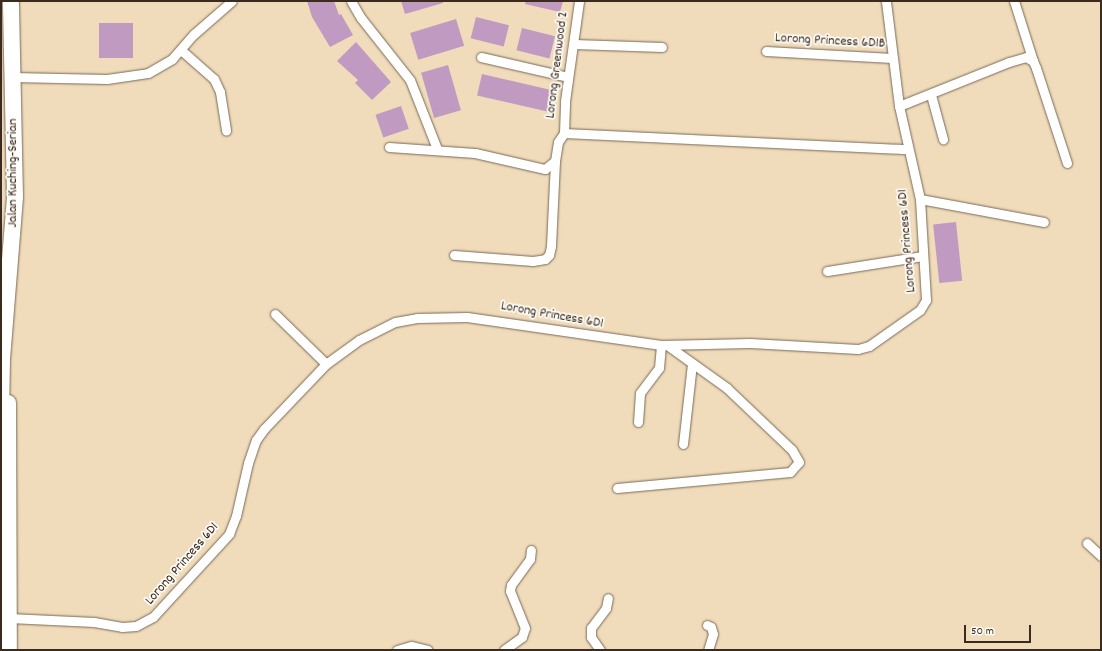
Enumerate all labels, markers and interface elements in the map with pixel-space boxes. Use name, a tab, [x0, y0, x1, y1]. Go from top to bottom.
street label: Lorong Greenwood 2	[542, 11, 572, 119]
street label: Lorong Princess 6D1B	[774, 30, 886, 52]
street label: Jalan Kuching-Serian	[5, 119, 21, 227]
street label: Lorong Princess 6D1	[894, 189, 920, 293]
street label: Lorong Princess 6D1	[499, 298, 605, 332]
street label: Lorong Princess 6D1	[142, 519, 222, 609]
scale bar	[966, 617, 1033, 643]
text: 50 m	[971, 623, 994, 640]

